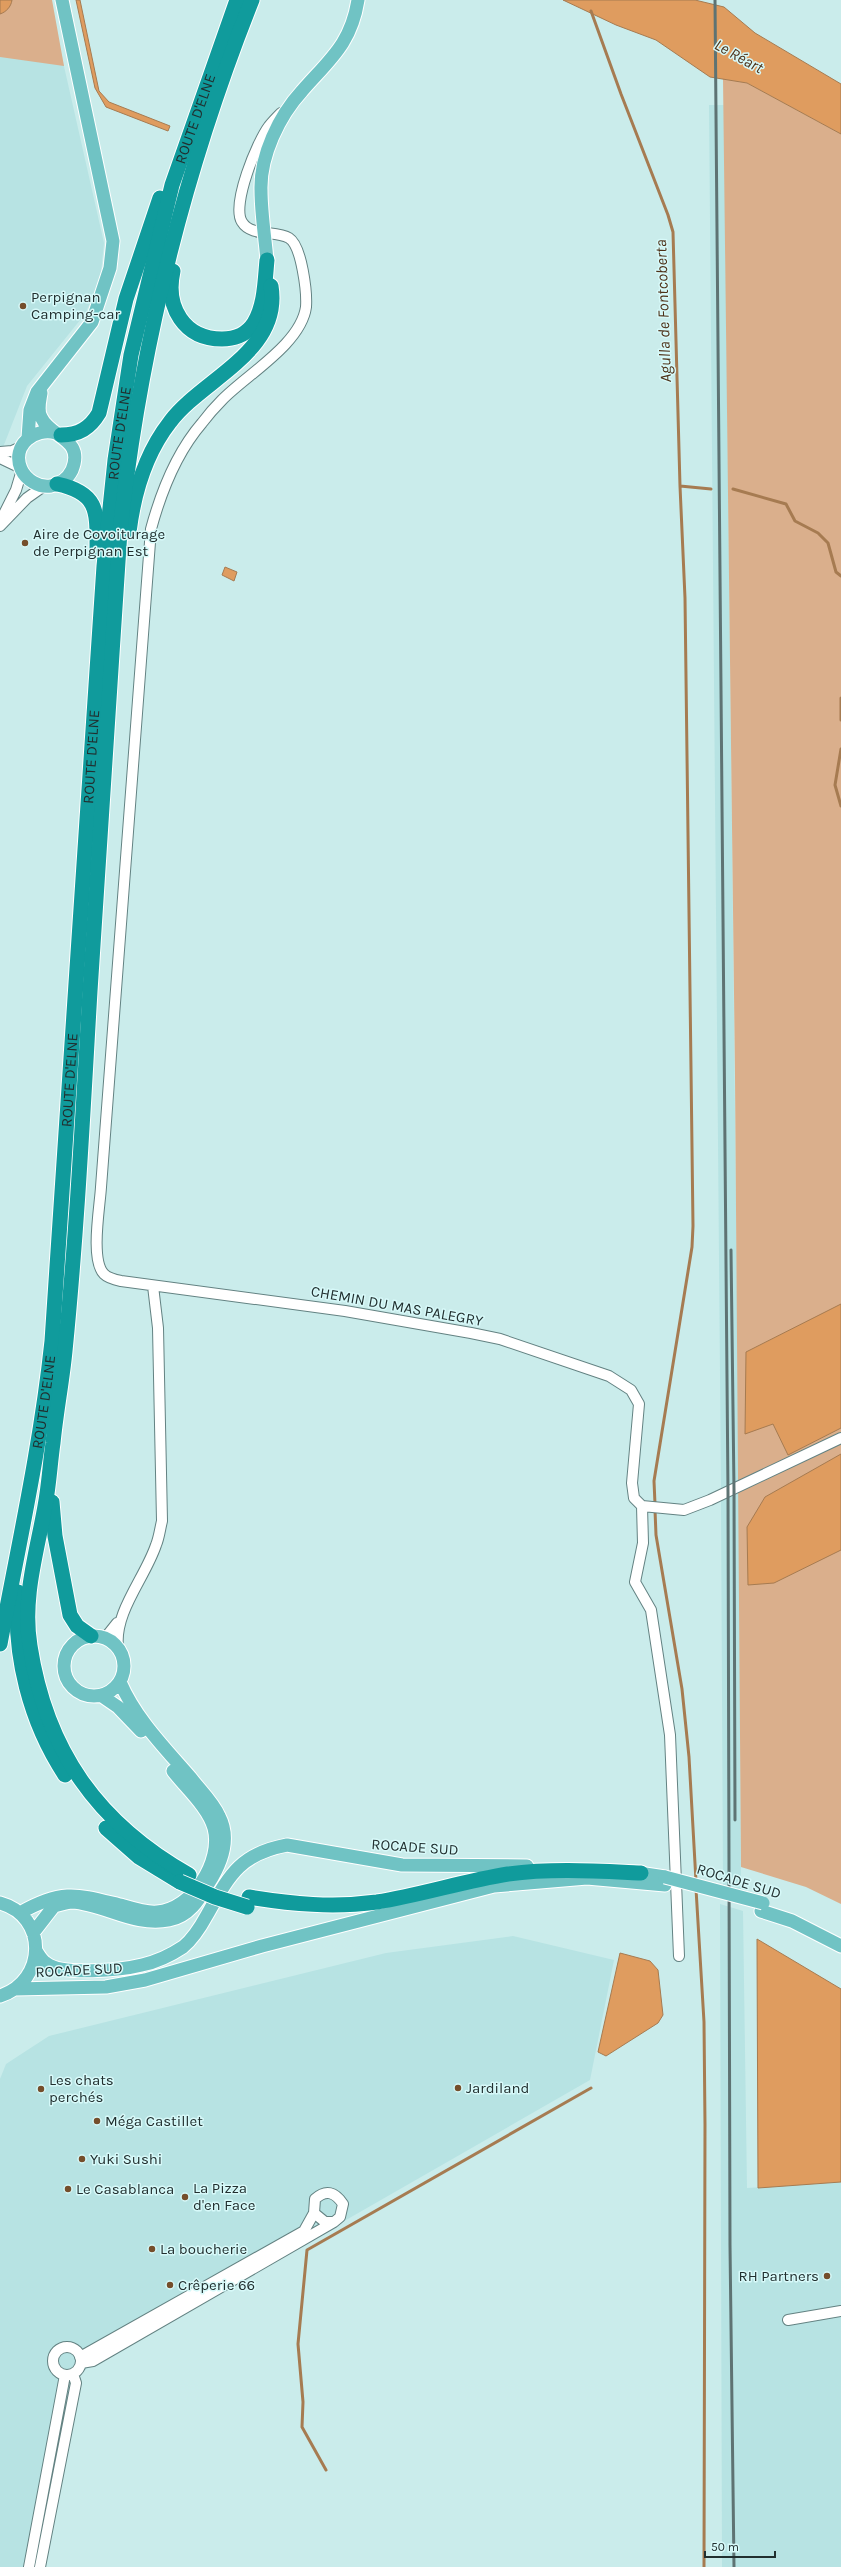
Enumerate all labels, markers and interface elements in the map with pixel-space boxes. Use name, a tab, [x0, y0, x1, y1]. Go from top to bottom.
water label: Le Réart	[711, 35, 767, 77]
street label: ROUTE D'ELNE	[171, 71, 219, 166]
water label: Agulla de Fontcoberta	[651, 239, 675, 383]
place label: Perpignan Camping-car	[31, 288, 120, 323]
marker: Perpignan Camping-car	[18, 301, 28, 311]
street label: ROUTE D'ELNE	[104, 385, 135, 481]
place label: Aire de Covoiturage de Perpignan Est	[33, 525, 165, 560]
marker: Aire de Covoiturage de Perpignan Est	[20, 538, 30, 548]
street label: ROUTE D'ELNE	[79, 709, 103, 804]
street label: ROUTE D'ELNE	[57, 1032, 82, 1128]
street label: CHEMIN DU MAS PALEGRY	[310, 1282, 485, 1330]
street label: ROUTE D'ELNE	[28, 1354, 59, 1450]
street label: ROCADE SUD	[371, 1835, 459, 1859]
street label: ROCADE SUD	[695, 1860, 783, 1902]
street label: ROCADE SUD	[35, 1959, 123, 1981]
place label: Les chats perchés	[49, 2071, 114, 2106]
place label: Jardiland	[466, 2079, 530, 2097]
marker: Jardiland	[453, 2083, 463, 2093]
marker: Les chats perchés	[36, 2084, 46, 2094]
place label: Méga Castillet	[105, 2112, 203, 2130]
marker: Méga Castillet	[92, 2116, 102, 2126]
place label: Yuki Sushi	[90, 2150, 162, 2168]
marker: Yuki Sushi	[77, 2154, 87, 2164]
place label: La Pizza d'en Face	[193, 2179, 255, 2214]
place label: Le Casablanca	[76, 2180, 174, 2198]
marker: Le Casablanca	[63, 2184, 73, 2194]
marker: La Pizza d'en Face	[180, 2192, 190, 2202]
place label: La boucherie	[160, 2240, 247, 2258]
marker: La boucherie	[147, 2244, 157, 2254]
place label: RH Partners	[739, 2267, 819, 2285]
marker: RH Partners	[822, 2271, 832, 2281]
place label: Crêperie 66	[178, 2276, 255, 2294]
marker: Crêperie 66	[165, 2280, 175, 2290]
scale bar	[705, 2533, 775, 2559]
text: 50 m	[711, 2540, 739, 2554]

